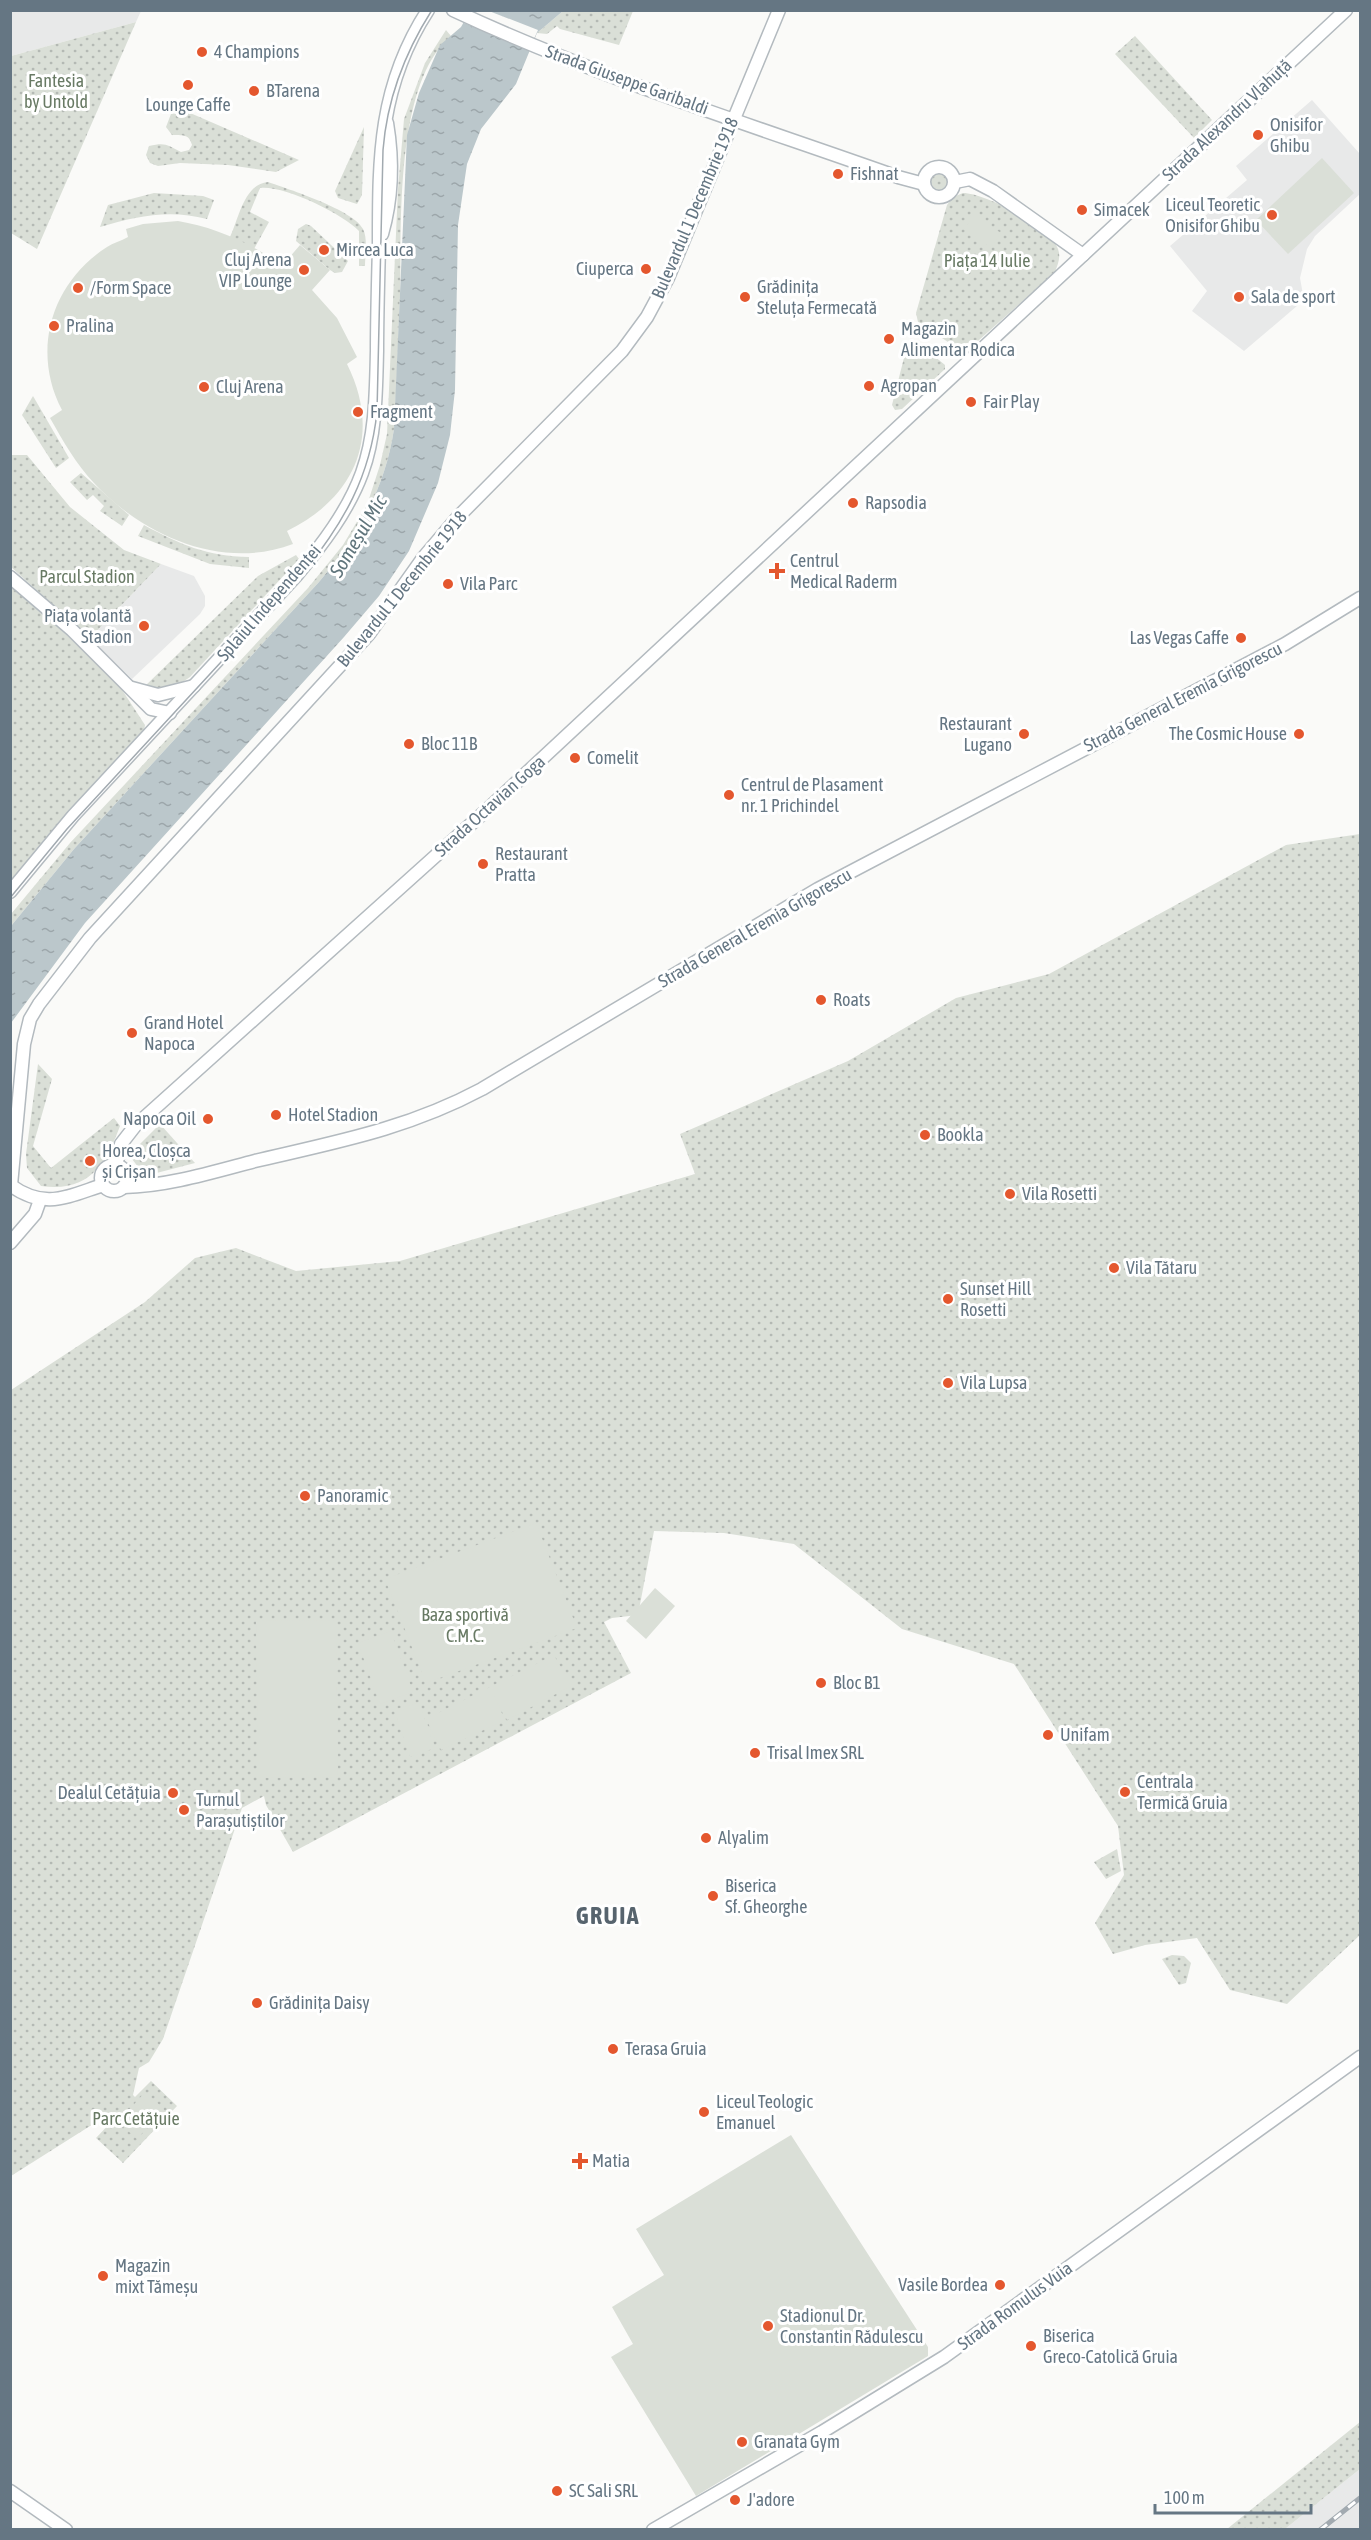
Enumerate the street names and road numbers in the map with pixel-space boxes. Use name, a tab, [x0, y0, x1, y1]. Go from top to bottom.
street label: Strada Giuseppe Garibaldi	[543, 40, 711, 119]
street label: Strada Alexandru Vlahuță	[1158, 54, 1296, 185]
street label: Bulevardul 1 Decembrie 1918	[647, 114, 742, 301]
street label: Bulevardul 1 Decembrie 1918	[332, 506, 471, 671]
street label: Splaiul Independenței	[212, 540, 325, 665]
street label: Strada General Eremia Grigorescu	[1080, 637, 1285, 756]
street label: Strada Octavian Goga	[430, 751, 549, 861]
street label: Strada General Eremia Grigorescu	[654, 864, 855, 992]
street label: Strada Romulus Vuia	[953, 2257, 1076, 2354]

